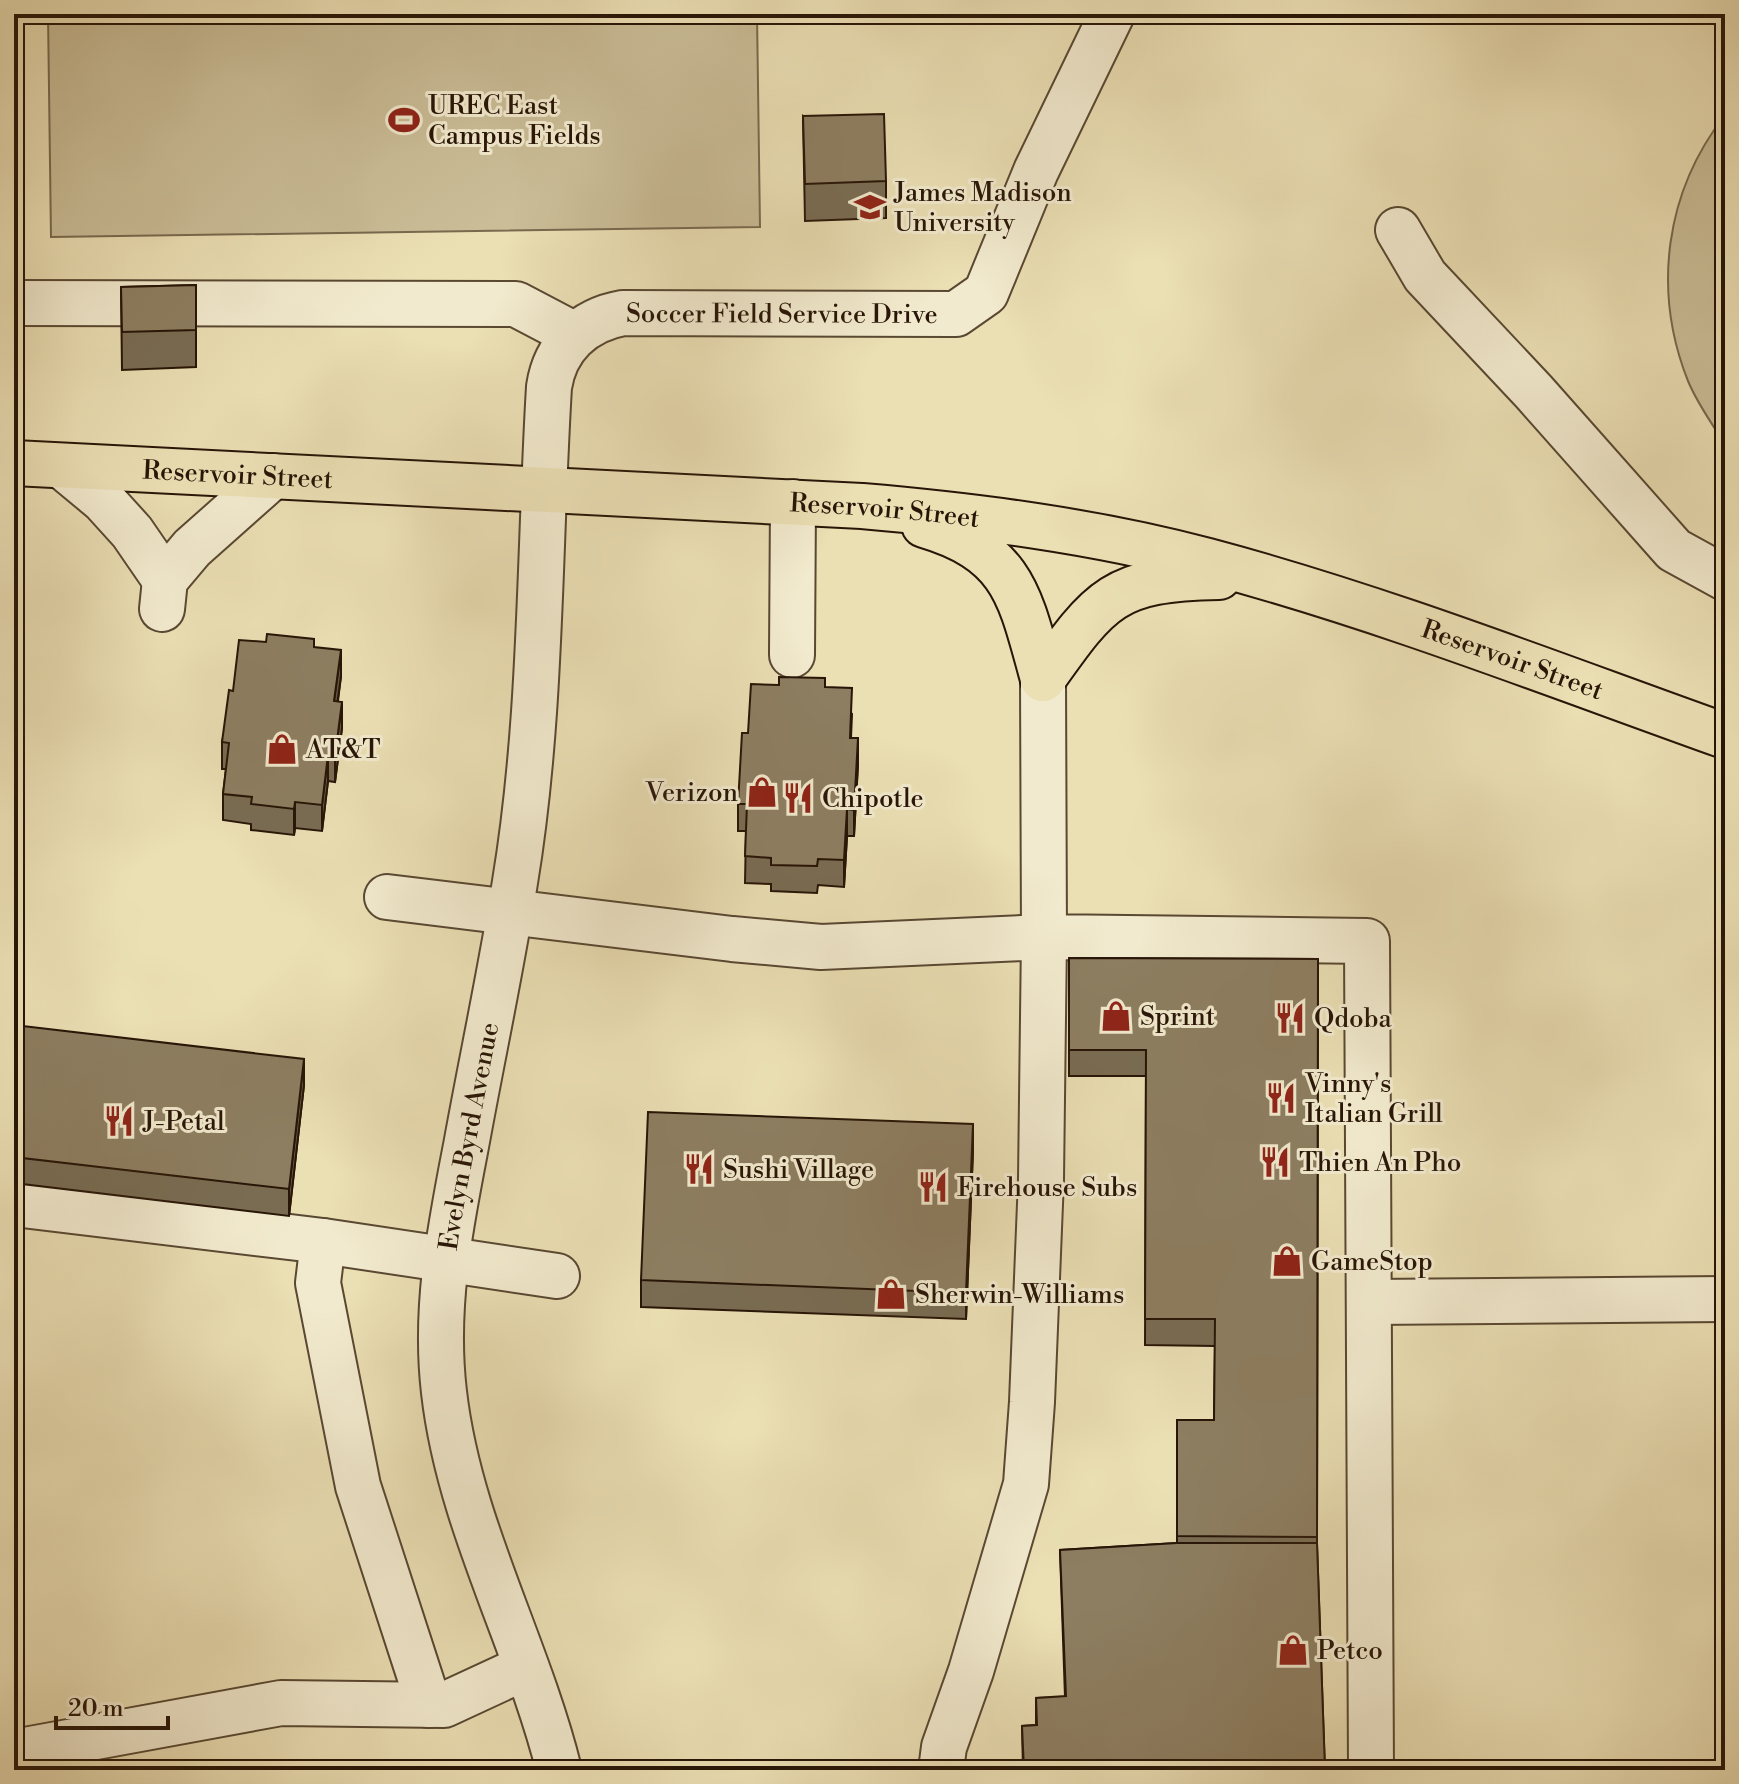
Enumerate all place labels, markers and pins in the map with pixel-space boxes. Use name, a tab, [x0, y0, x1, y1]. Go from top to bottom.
place label: UREC East Campus Fields	[428, 90, 601, 152]
sports icon: UREC East Campus Fields	[387, 103, 421, 137]
place label: James Madison University	[893, 177, 1072, 239]
school or university icon: James Madison University	[853, 190, 887, 224]
shop icon: AT&T	[265, 732, 299, 766]
place label: AT&T	[305, 734, 381, 766]
shop icon: Verizon	[745, 775, 779, 809]
place label: Verizon	[645, 777, 738, 809]
restaurant icon: Chipotle	[781, 781, 815, 815]
place label: Chipotle	[822, 783, 924, 815]
shop icon: Sprint	[1099, 999, 1133, 1033]
place label: Sprint	[1140, 1001, 1215, 1033]
restaurant icon: Qdoba	[1273, 1001, 1307, 1035]
place label: Qdoba	[1314, 1003, 1393, 1035]
place label: Vinny's Italian Grill	[1304, 1068, 1443, 1130]
restaurant icon: Vinny's Italian Grill	[1264, 1081, 1298, 1115]
restaurant icon: J-Petal	[102, 1104, 136, 1138]
place label: J-Petal	[142, 1106, 225, 1138]
restaurant icon: Thien An Pho	[1258, 1145, 1292, 1179]
place label: Thien An Pho	[1299, 1147, 1461, 1179]
restaurant icon: Sushi Village	[682, 1152, 716, 1186]
place label: Sushi Village	[723, 1154, 874, 1186]
restaurant icon: Firehouse Subs	[916, 1170, 950, 1204]
place label: Firehouse Subs	[957, 1172, 1137, 1204]
shop icon: GameStop	[1270, 1244, 1304, 1278]
place label: GameStop	[1311, 1246, 1433, 1278]
shop icon: Sherwin-Williams	[874, 1277, 908, 1311]
place label: Sherwin-Williams	[915, 1279, 1124, 1311]
shop icon: Petco	[1276, 1633, 1310, 1667]
place label: Petco	[1317, 1635, 1383, 1667]

